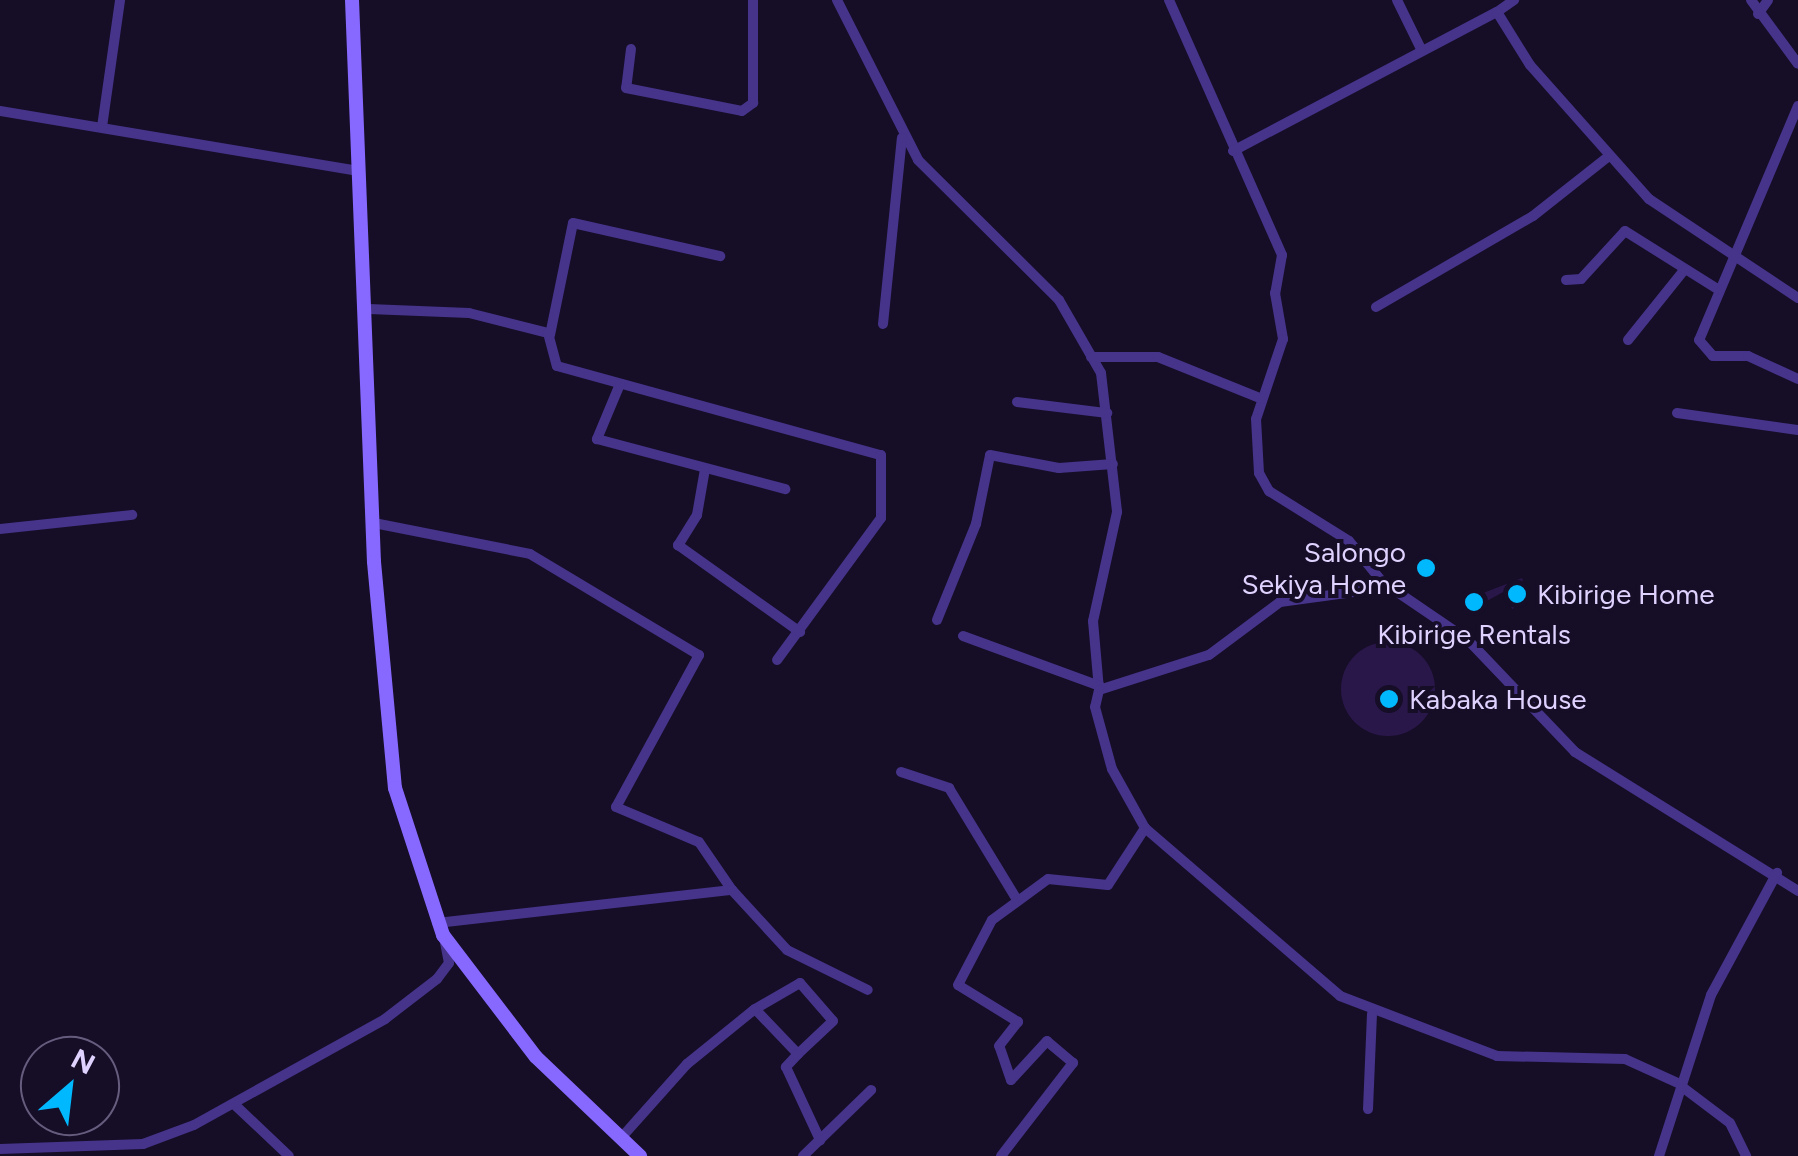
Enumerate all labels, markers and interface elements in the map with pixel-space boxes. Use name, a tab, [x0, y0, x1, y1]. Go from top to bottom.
place label: Salongo Sekiya Home	[1241, 535, 1406, 601]
marker: Salongo Sekiya Home	[1415, 557, 1437, 579]
place label: Kibirige Home	[1537, 577, 1714, 611]
marker: Kibirige Home	[1506, 583, 1528, 605]
marker: Kibirige Rentals	[1463, 591, 1485, 613]
place label: Kibirige Rentals	[1377, 617, 1571, 651]
place label: Kabaka House	[1409, 682, 1587, 716]
marker: Kabaka House	[1378, 688, 1400, 710]
north arrow	[20, 1036, 120, 1136]
text: N	[66, 1041, 101, 1081]

